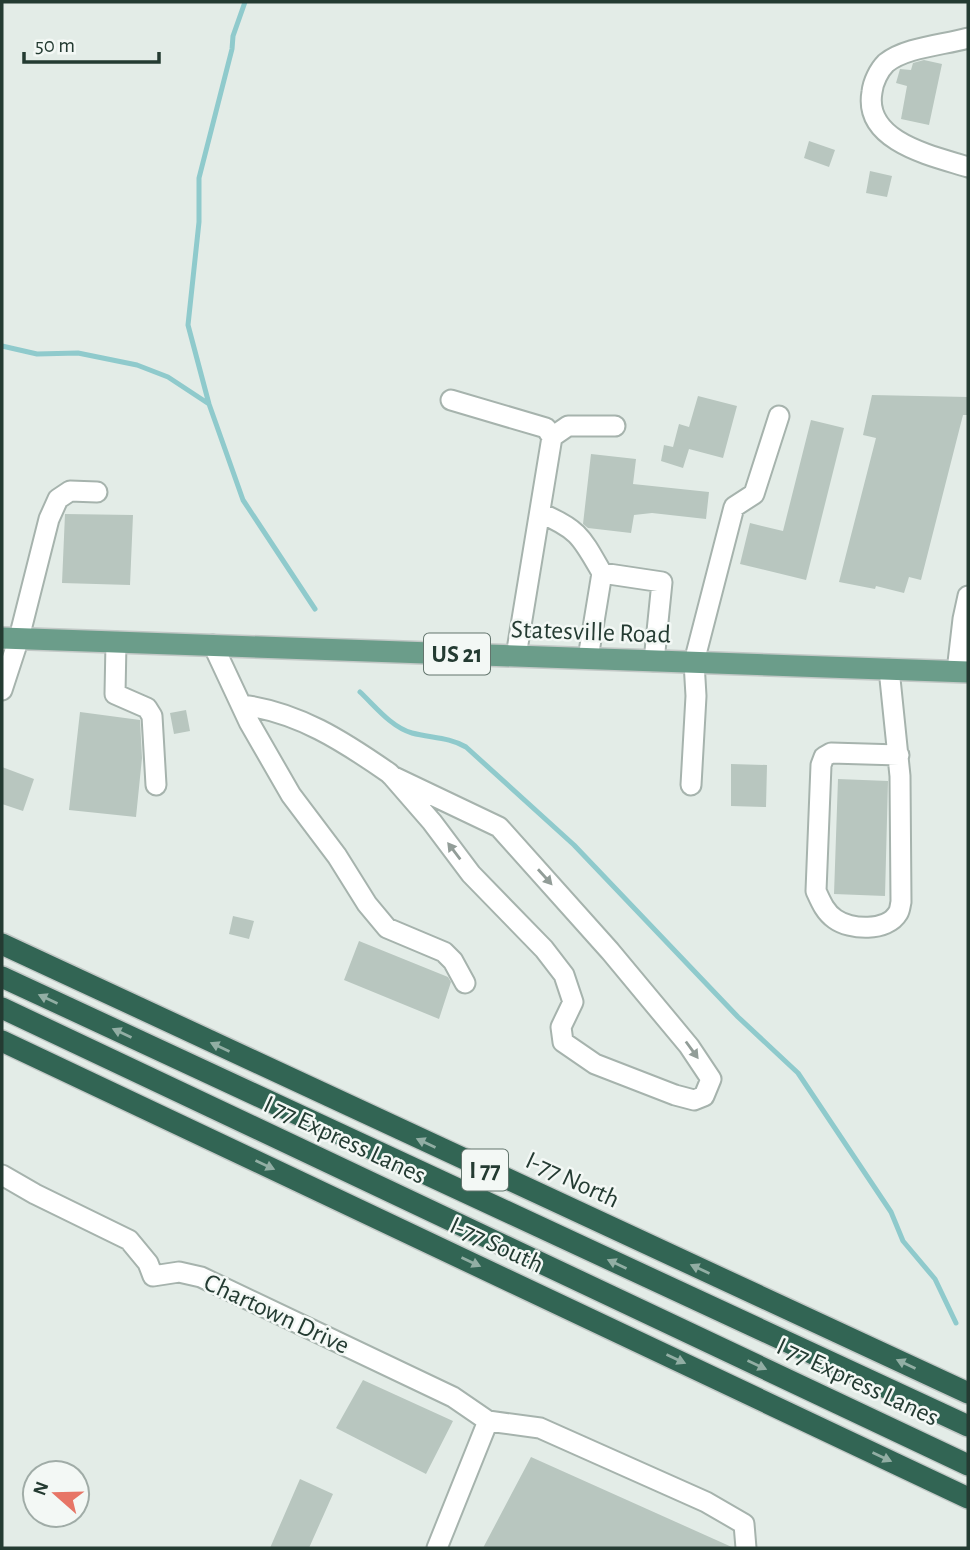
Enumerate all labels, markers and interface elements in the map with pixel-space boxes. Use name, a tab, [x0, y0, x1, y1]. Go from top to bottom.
scale bar	[24, 21, 159, 65]
text: 50 m	[35, 35, 75, 56]
street label: Statesville Road	[510, 616, 671, 648]
road number: US 21	[424, 634, 490, 674]
one-way arrow	[447, 842, 461, 860]
one-way arrow	[537, 868, 553, 886]
one-way arrow	[38, 993, 58, 1005]
one-way arrow	[112, 1028, 132, 1039]
one-way arrow	[210, 1041, 230, 1052]
one-way arrow	[685, 1041, 699, 1059]
street label: I 77 Express Lanes	[260, 1091, 430, 1189]
one-way arrow	[416, 1137, 436, 1149]
street label: I-77 North	[522, 1147, 623, 1213]
road number: I 77	[462, 1150, 508, 1190]
one-way arrow	[255, 1159, 275, 1171]
street label: I-77 South	[446, 1212, 547, 1278]
one-way arrow	[461, 1256, 481, 1268]
one-way arrow	[607, 1258, 627, 1269]
one-way arrow	[690, 1263, 710, 1275]
street label: Chartown Drive	[200, 1269, 353, 1359]
street label: I 77 Express Lanes	[773, 1333, 943, 1431]
one-way arrow	[666, 1354, 686, 1365]
one-way arrow	[896, 1358, 916, 1370]
one-way arrow	[747, 1359, 767, 1370]
one-way arrow	[872, 1451, 892, 1462]
north arrow	[21, 1459, 91, 1529]
text: N	[30, 1479, 53, 1498]

